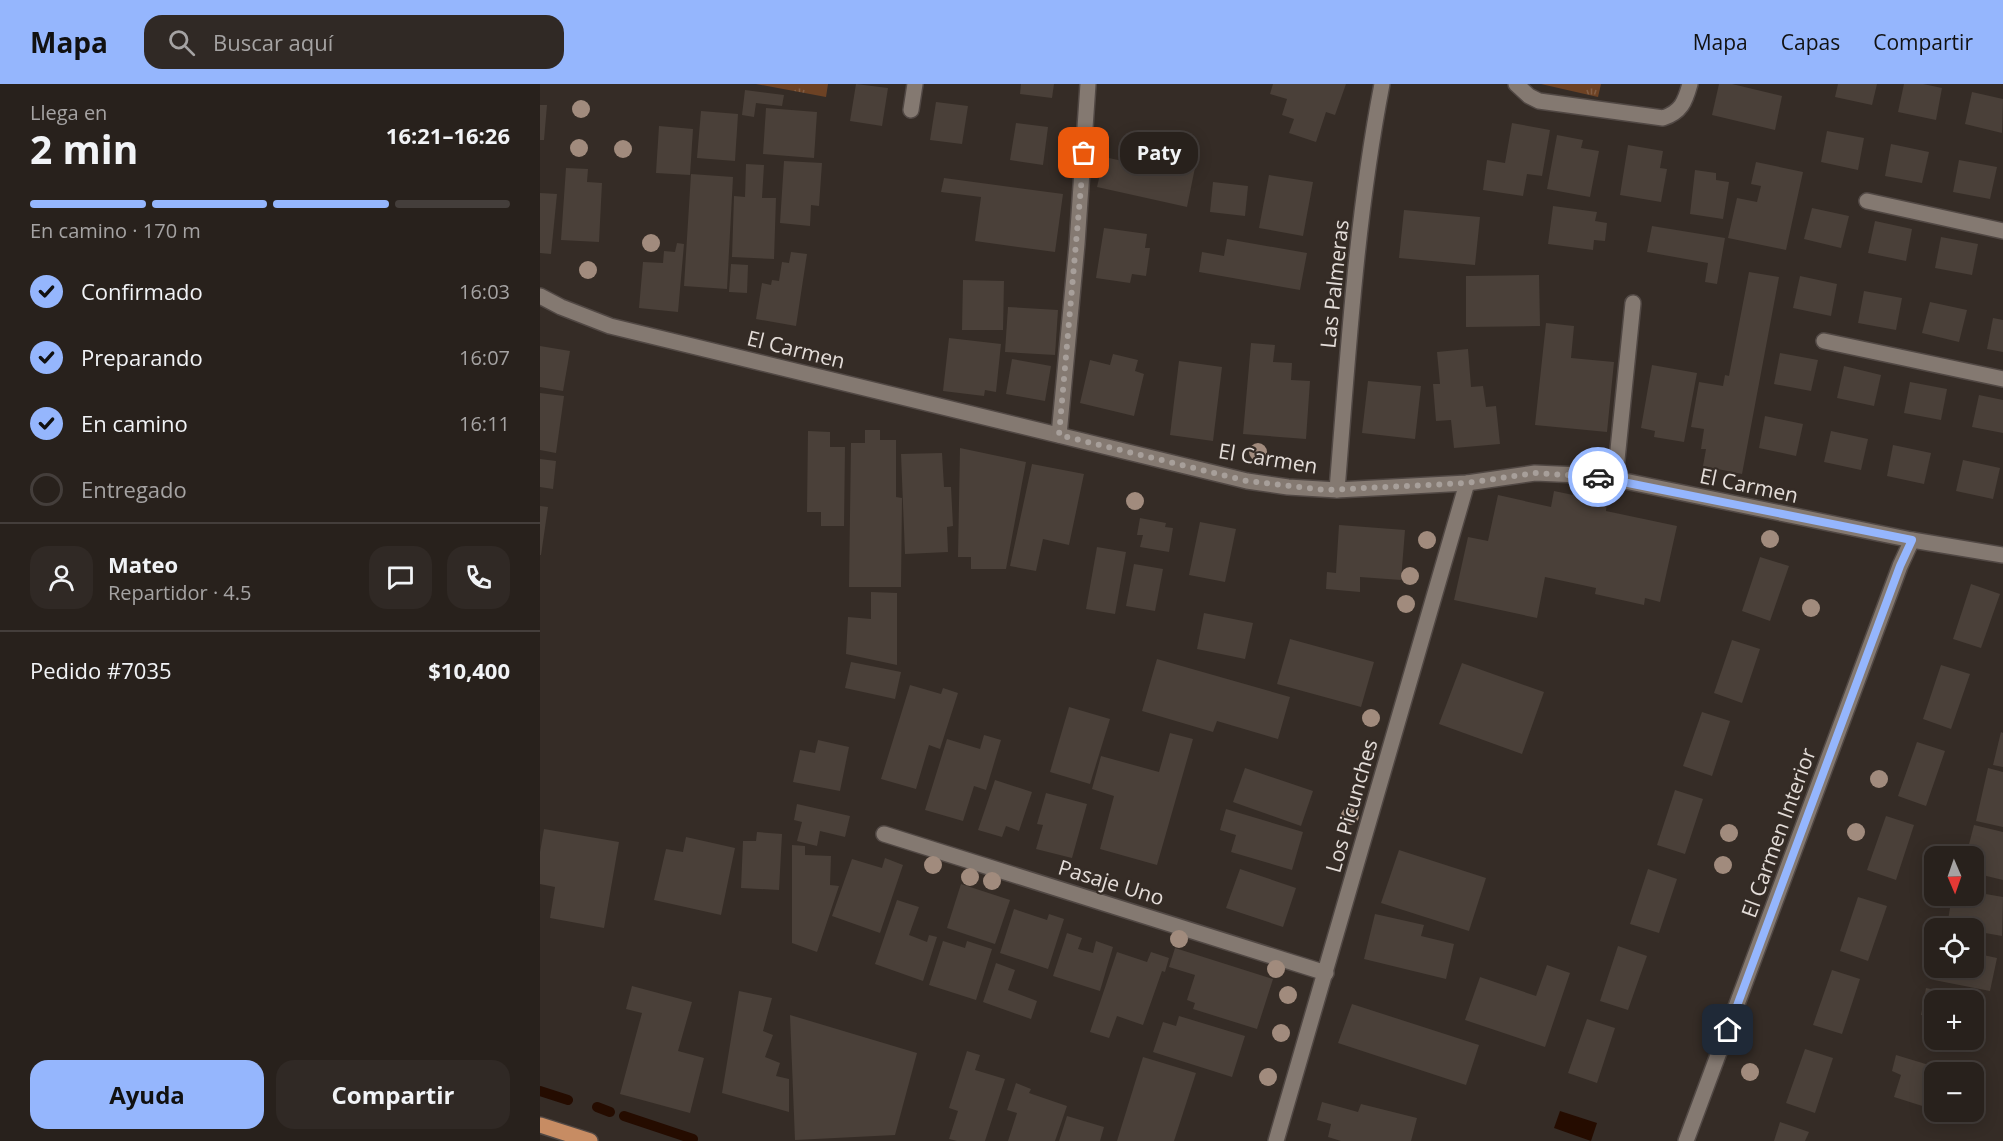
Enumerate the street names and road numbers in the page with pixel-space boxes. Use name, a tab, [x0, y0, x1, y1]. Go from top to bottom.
street label: Las Palmeras	[1313, 218, 1355, 350]
street label: El Carmen	[744, 323, 848, 375]
street label: El Carmen	[1217, 436, 1320, 480]
street label: El Carmen	[1697, 461, 1801, 509]
street label: Los Picunches	[1319, 736, 1383, 876]
street label: El Carmen Interior	[1734, 744, 1822, 921]
street label: Pasaje Uno	[1055, 853, 1168, 911]

